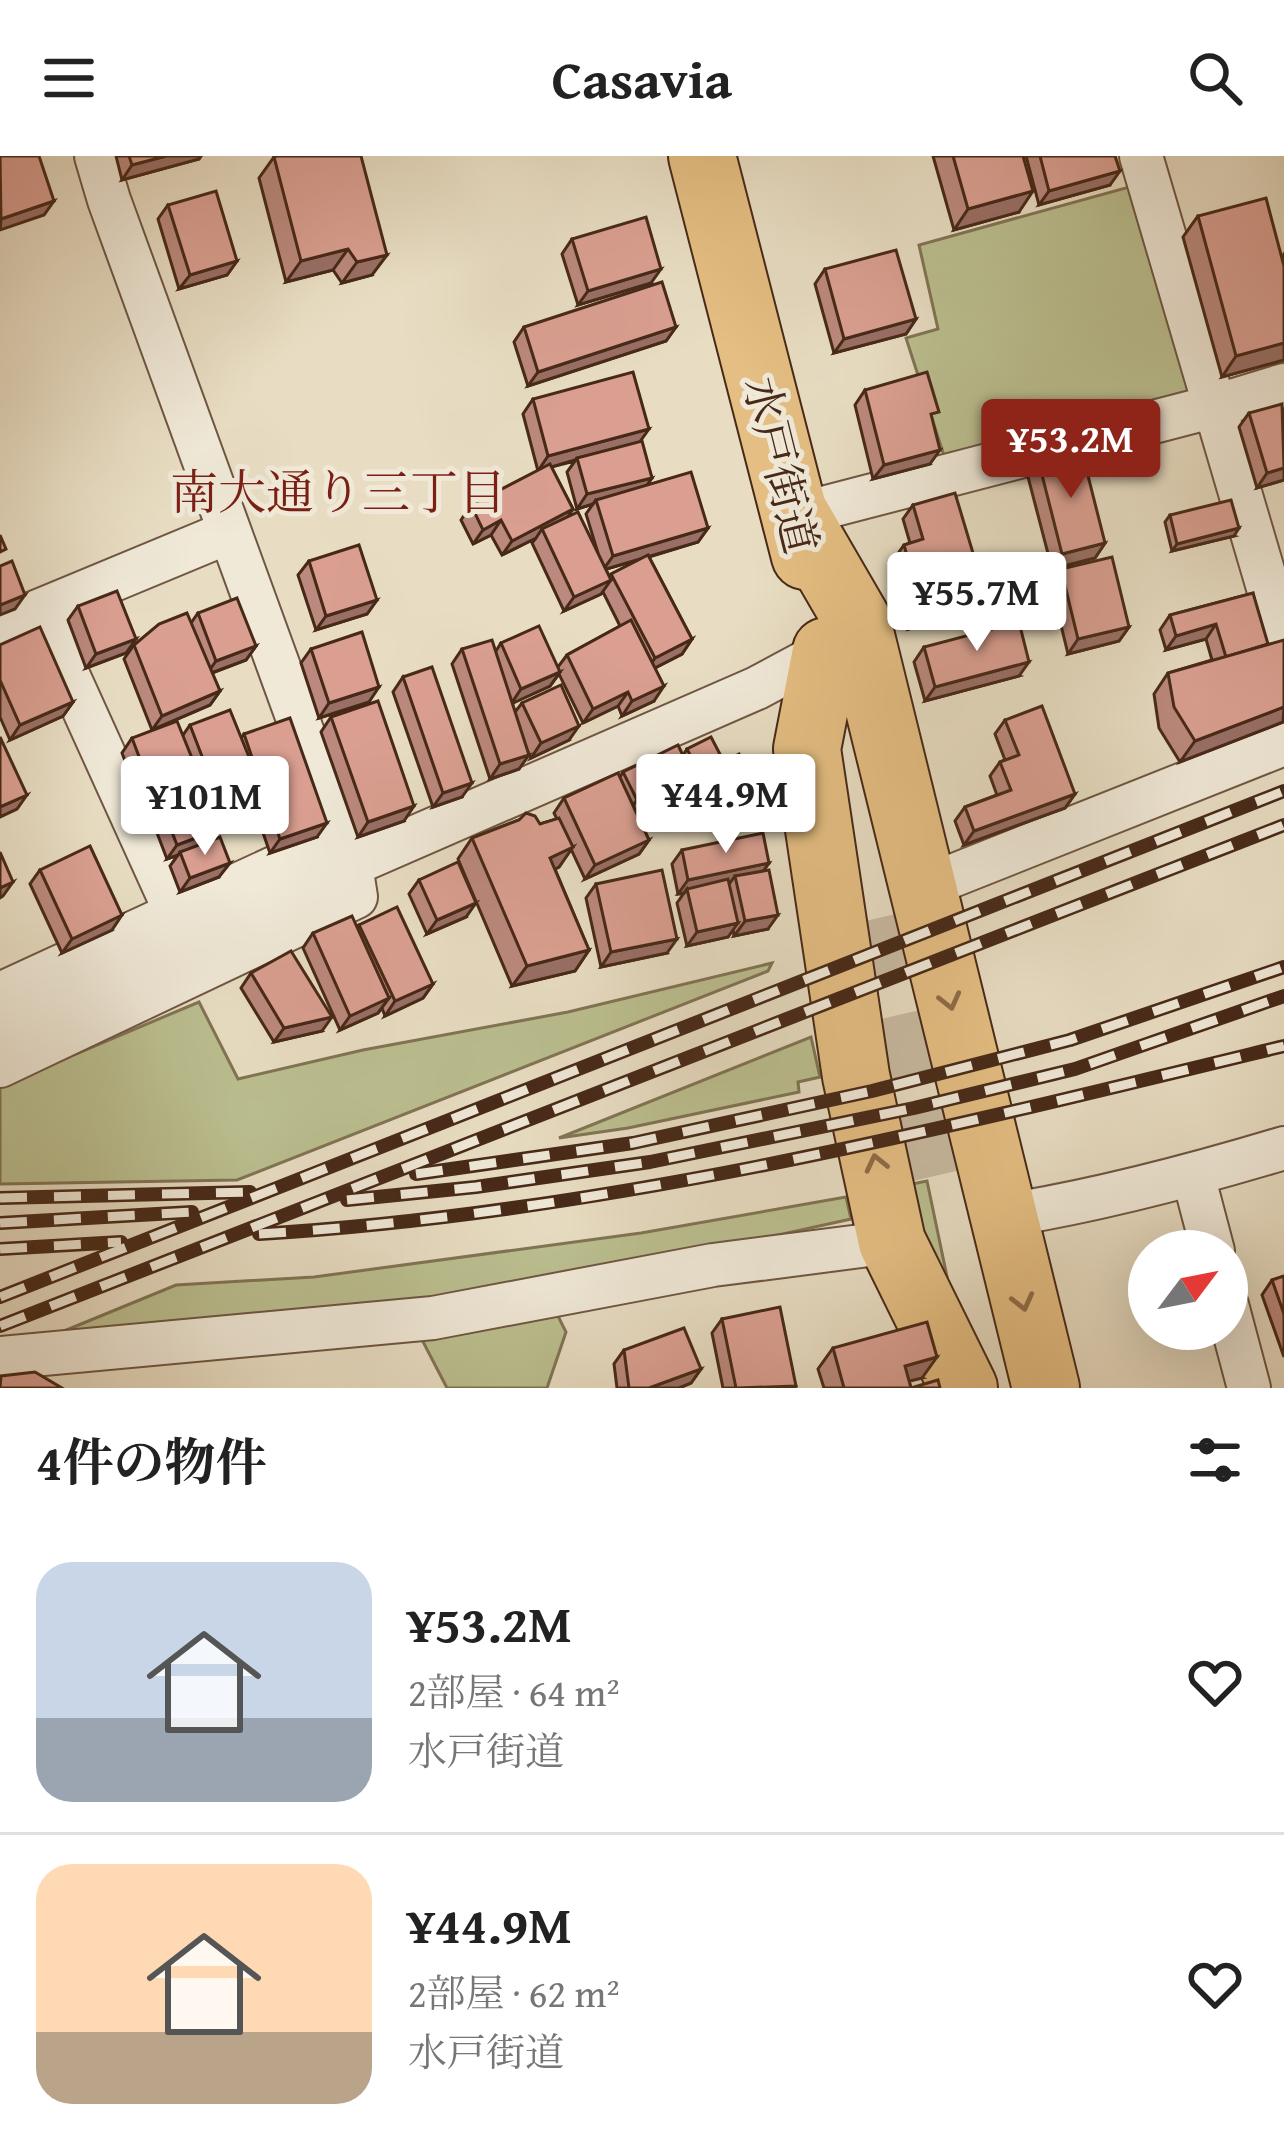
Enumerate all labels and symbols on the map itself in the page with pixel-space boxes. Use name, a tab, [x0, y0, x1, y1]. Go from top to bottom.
street label: 水戸街道	[728, 370, 835, 560]
pin: ¥53.2M	[973, 399, 1169, 501]
district label: 南大通り三丁目	[170, 456, 506, 527]
pin: ¥55.7M	[879, 552, 1075, 654]
pin: ¥44.9M	[628, 754, 824, 856]
pin: ¥101M	[121, 756, 289, 858]
one-way arrow	[936, 991, 961, 1011]
one-way arrow	[864, 1154, 889, 1174]
north arrow	[1128, 1230, 1248, 1350]
one-way arrow	[1009, 1291, 1034, 1311]

